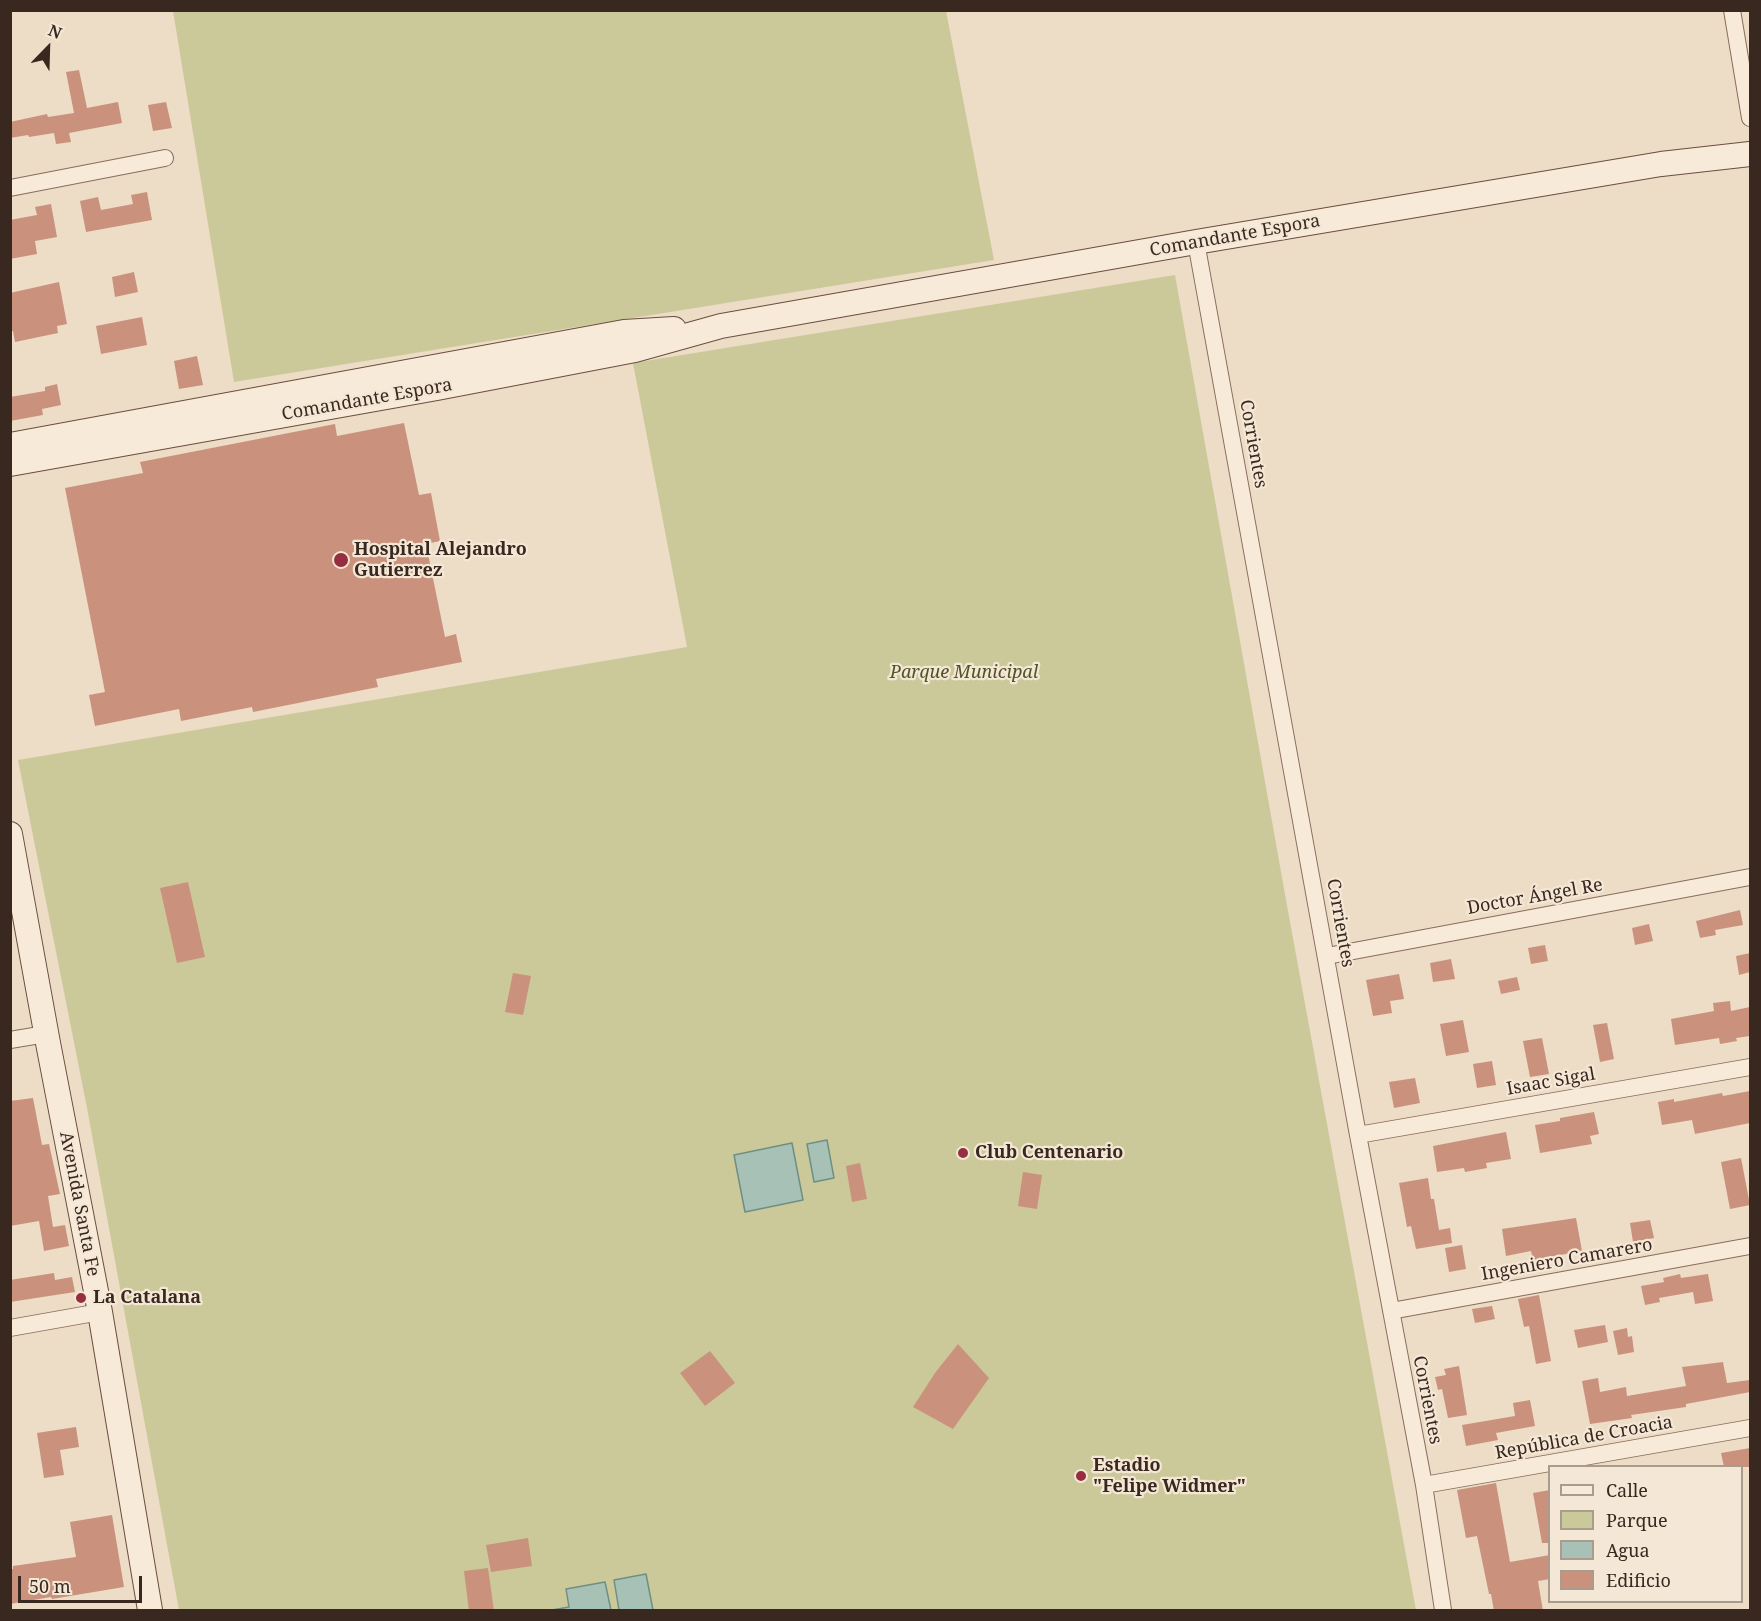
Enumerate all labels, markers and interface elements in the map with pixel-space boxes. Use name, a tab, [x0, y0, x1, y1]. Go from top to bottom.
north arrow	[18, 18, 78, 78]
text: N	[45, 19, 65, 44]
street label: Comandante Espora	[1148, 210, 1322, 262]
street label: Comandante Espora	[280, 374, 454, 426]
street label: Corrientes	[1235, 398, 1271, 490]
place label: Hospital Alejandro Gutierrez	[354, 539, 527, 582]
marker: Hospital Alejandro Gutierrez	[332, 551, 350, 569]
park label: Parque Municipal	[890, 662, 1038, 684]
street label: Doctor Ángel Re	[1465, 874, 1605, 920]
street label: Corrientes	[1322, 877, 1358, 969]
street label: Isaac Sigal	[1505, 1064, 1597, 1100]
street label: Avenida Santa Fe	[54, 1130, 104, 1278]
place label: Club Centenario	[975, 1142, 1123, 1164]
marker: Club Centenario	[956, 1146, 970, 1160]
street label: Ingeniero Camarero	[1480, 1234, 1654, 1286]
place label: La Catalana	[93, 1287, 201, 1309]
marker: La Catalana	[74, 1291, 88, 1305]
street label: Corrientes	[1408, 1354, 1446, 1446]
street label: República de Croacia	[1493, 1412, 1675, 1464]
place label: Estadio "Felipe Widmer"	[1093, 1455, 1246, 1498]
legend	[1548, 1465, 1743, 1603]
marker: Estadio "Felipe Widmer"	[1074, 1469, 1088, 1483]
text: Calle	[1606, 1478, 1648, 1502]
text: Parque	[1606, 1508, 1668, 1532]
text: Agua	[1606, 1538, 1650, 1562]
scale bar	[21, 1564, 146, 1602]
text: Edificio	[1606, 1568, 1671, 1592]
text: 50 m	[29, 1574, 71, 1598]

